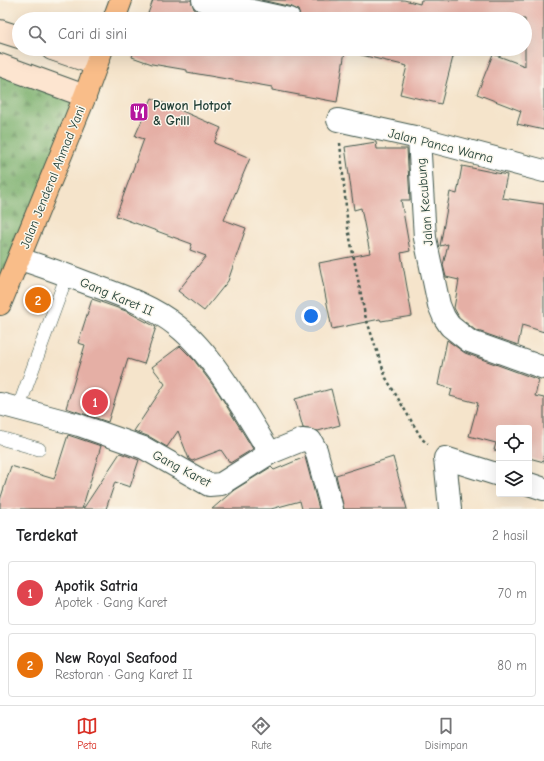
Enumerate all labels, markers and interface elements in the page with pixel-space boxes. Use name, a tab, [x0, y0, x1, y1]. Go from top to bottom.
search box	[12, 12, 532, 56]
icon: search	[26, 23, 48, 45]
text: Cari di sini	[58, 25, 127, 43]
place label: Pawon Hotpot & Grill	[153, 98, 232, 128]
restaurant icon: Pawon Hotpot & Grill	[128, 101, 150, 123]
street label: Jalan Jenderal Ahmad Yani	[17, 104, 88, 251]
street label: Jalan Panca Warna	[387, 125, 495, 166]
street label: Jalan Kecubung	[413, 157, 436, 247]
street label: Gang Karet II	[78, 274, 156, 319]
pin: 2	[25, 285, 51, 315]
your location	[301, 306, 321, 326]
pin: 1	[82, 387, 108, 417]
map controls	[496, 425, 532, 497]
button: locate	[496, 425, 532, 461]
street label: Gang Karet	[150, 447, 214, 491]
button: layers	[496, 461, 532, 497]
text: Terdekat	[16, 526, 78, 545]
text: 2 hasil	[492, 528, 528, 543]
text: Apotik Satria	[55, 577, 138, 595]
text: 1	[27, 586, 33, 601]
text: 70 m	[498, 586, 527, 601]
text: Apotek · Gang Karet	[55, 595, 167, 610]
text: New Royal Seafood	[55, 649, 177, 667]
text: 2	[27, 658, 33, 673]
text: 80 m	[497, 658, 527, 673]
text: Restoran · Gang Karet II	[55, 667, 193, 682]
tab: Peta	[76, 715, 98, 752]
tab: Rute	[250, 715, 272, 752]
tab: Disimpan	[425, 715, 468, 752]

